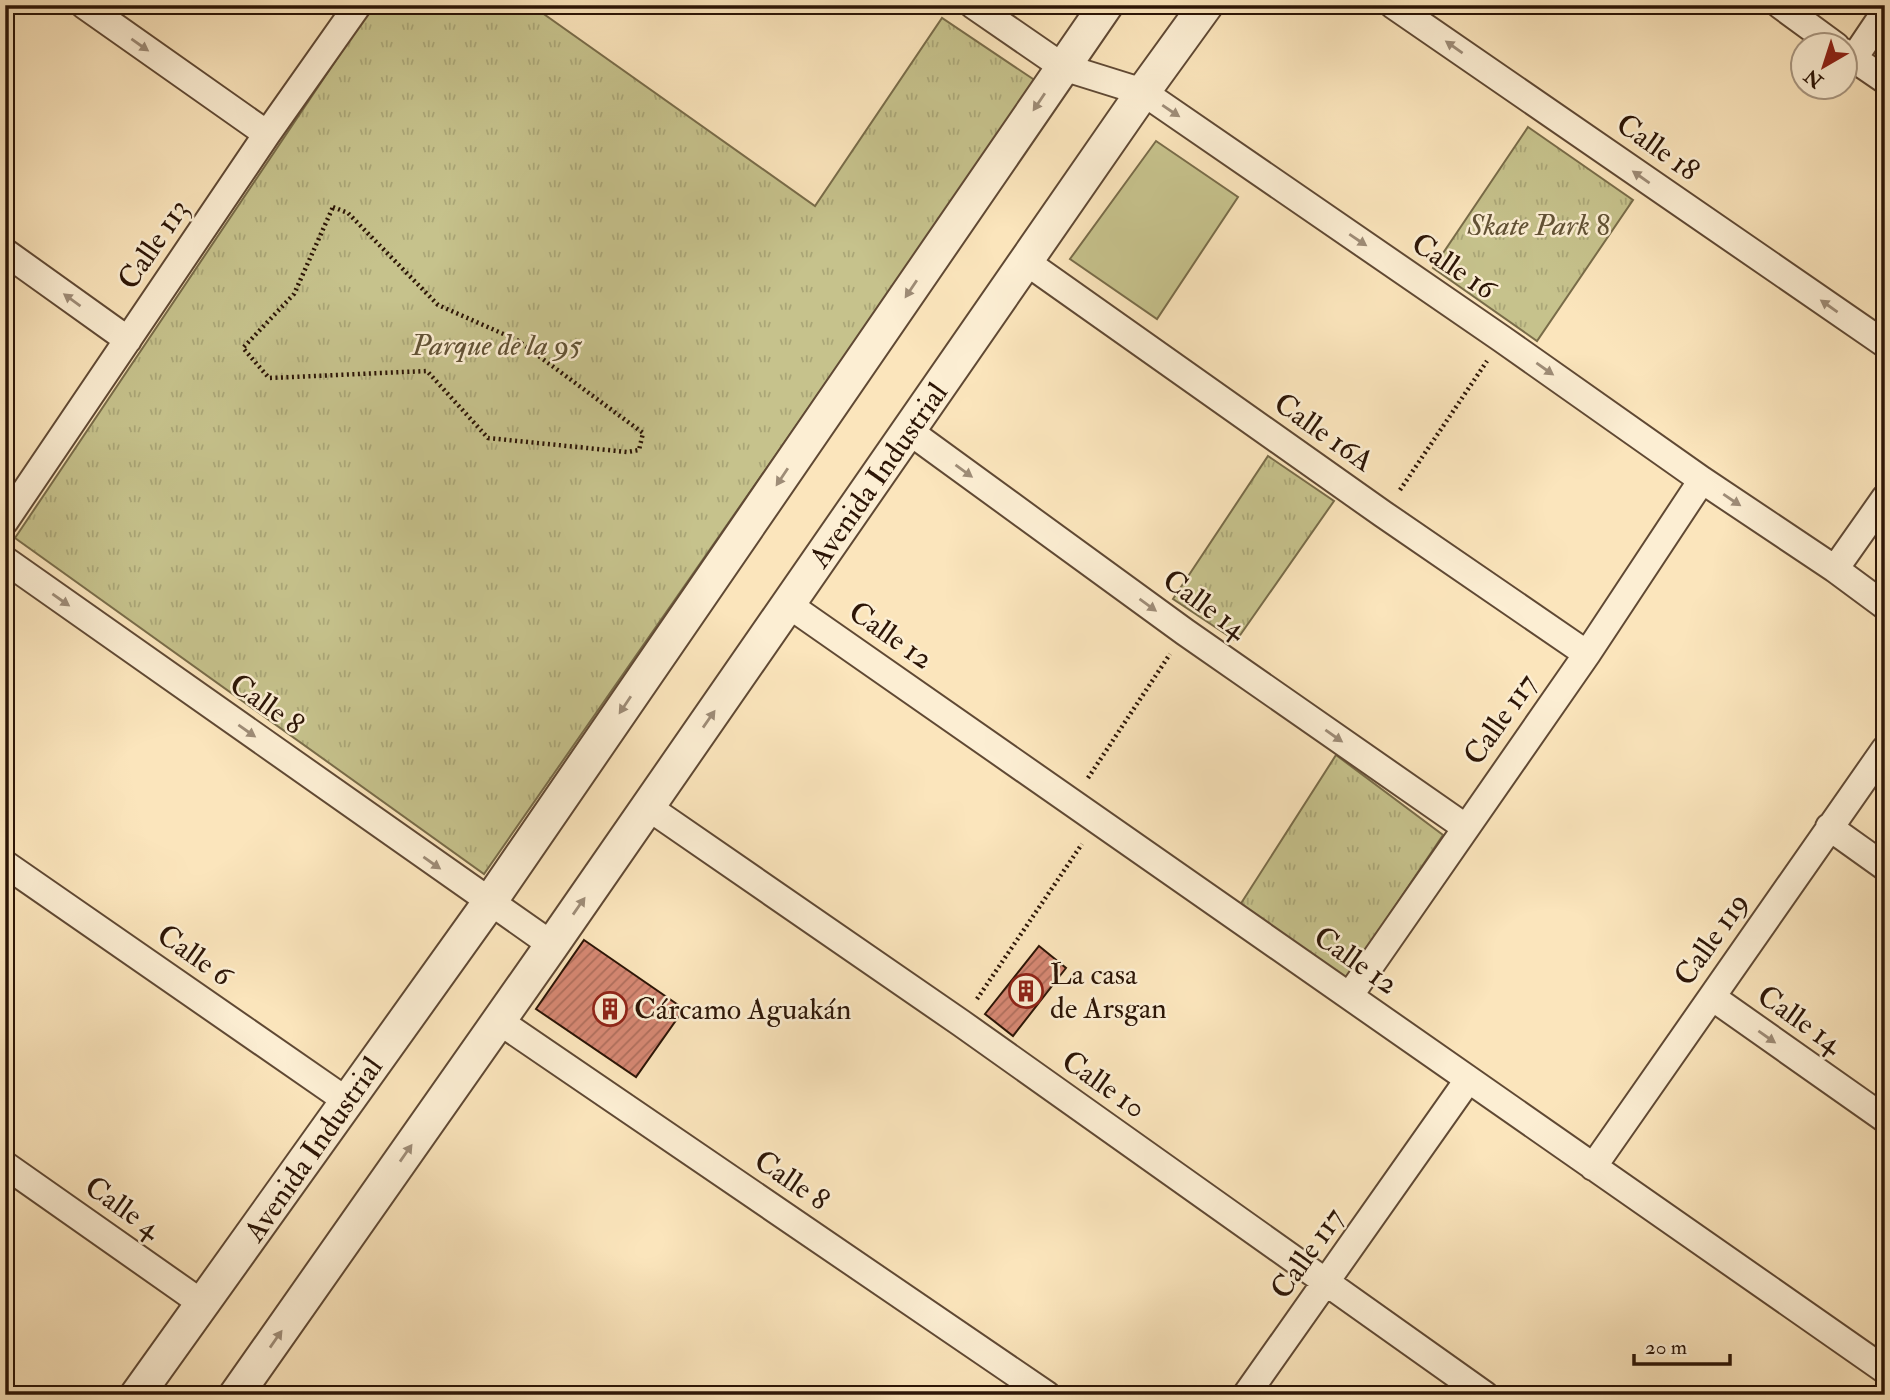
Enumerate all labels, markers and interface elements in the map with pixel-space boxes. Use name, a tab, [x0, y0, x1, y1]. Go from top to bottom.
north arrow	[1788, 32, 1858, 102]
one-way arrow	[131, 37, 149, 51]
one-way arrow	[1444, 41, 1464, 54]
text: N	[1799, 63, 1829, 94]
one-way arrow	[1033, 92, 1046, 112]
one-way arrow	[1162, 104, 1180, 118]
street label: Calle 18	[1609, 106, 1706, 189]
one-way arrow	[1632, 170, 1650, 184]
street label: Calle 113	[110, 192, 197, 297]
park label: Skate Park 8	[1467, 207, 1610, 244]
street label: Calle 16	[1404, 225, 1505, 309]
one-way arrow	[1349, 233, 1367, 247]
one-way arrow	[904, 280, 918, 298]
one-way arrow	[63, 293, 82, 307]
one-way arrow	[1819, 300, 1838, 313]
park label: Parque de la 95	[411, 327, 583, 364]
one-way arrow	[1536, 362, 1554, 376]
street label: Avenida Industrial	[800, 375, 956, 576]
street label: Calle 16A	[1267, 385, 1381, 480]
one-way arrow	[955, 464, 973, 478]
one-way arrow	[775, 468, 789, 486]
one-way arrow	[1723, 493, 1741, 507]
street label: Calle 14	[1155, 561, 1256, 648]
one-way arrow	[52, 593, 70, 607]
street label: Calle 12	[842, 593, 940, 678]
one-way arrow	[1139, 597, 1157, 611]
street label: Calle 8	[222, 666, 311, 743]
street label: Calle 117	[1456, 666, 1545, 772]
one-way arrow	[618, 696, 632, 714]
one-way arrow	[702, 710, 716, 728]
one-way arrow	[238, 724, 256, 738]
one-way arrow	[1325, 729, 1343, 743]
one-way arrow	[423, 855, 441, 869]
street label: Calle 119	[1666, 886, 1757, 993]
one-way arrow	[572, 897, 586, 915]
street label: Calle 6	[150, 916, 241, 996]
street label: Calle 12	[1307, 918, 1405, 1003]
place label: La casa de Arsgan	[1050, 956, 1167, 1027]
building icon: La casa de Arsgan	[1007, 972, 1045, 1010]
street label: Calle 14	[1750, 977, 1851, 1063]
building icon: Cárcamo Aguakán	[591, 990, 629, 1028]
place label: Cárcamo Aguakán	[634, 991, 851, 1028]
one-way arrow	[1758, 1029, 1776, 1043]
street label: Calle 10	[1055, 1042, 1153, 1127]
street label: Avenida Industrial	[235, 1049, 391, 1250]
street label: Calle 8	[747, 1142, 836, 1219]
one-way arrow	[399, 1144, 413, 1162]
street label: Calle 4	[78, 1168, 169, 1248]
street label: Calle 117	[1263, 1200, 1352, 1306]
scale bar	[1634, 1323, 1731, 1367]
one-way arrow	[269, 1330, 283, 1348]
text: 20 m	[1645, 1334, 1687, 1361]

